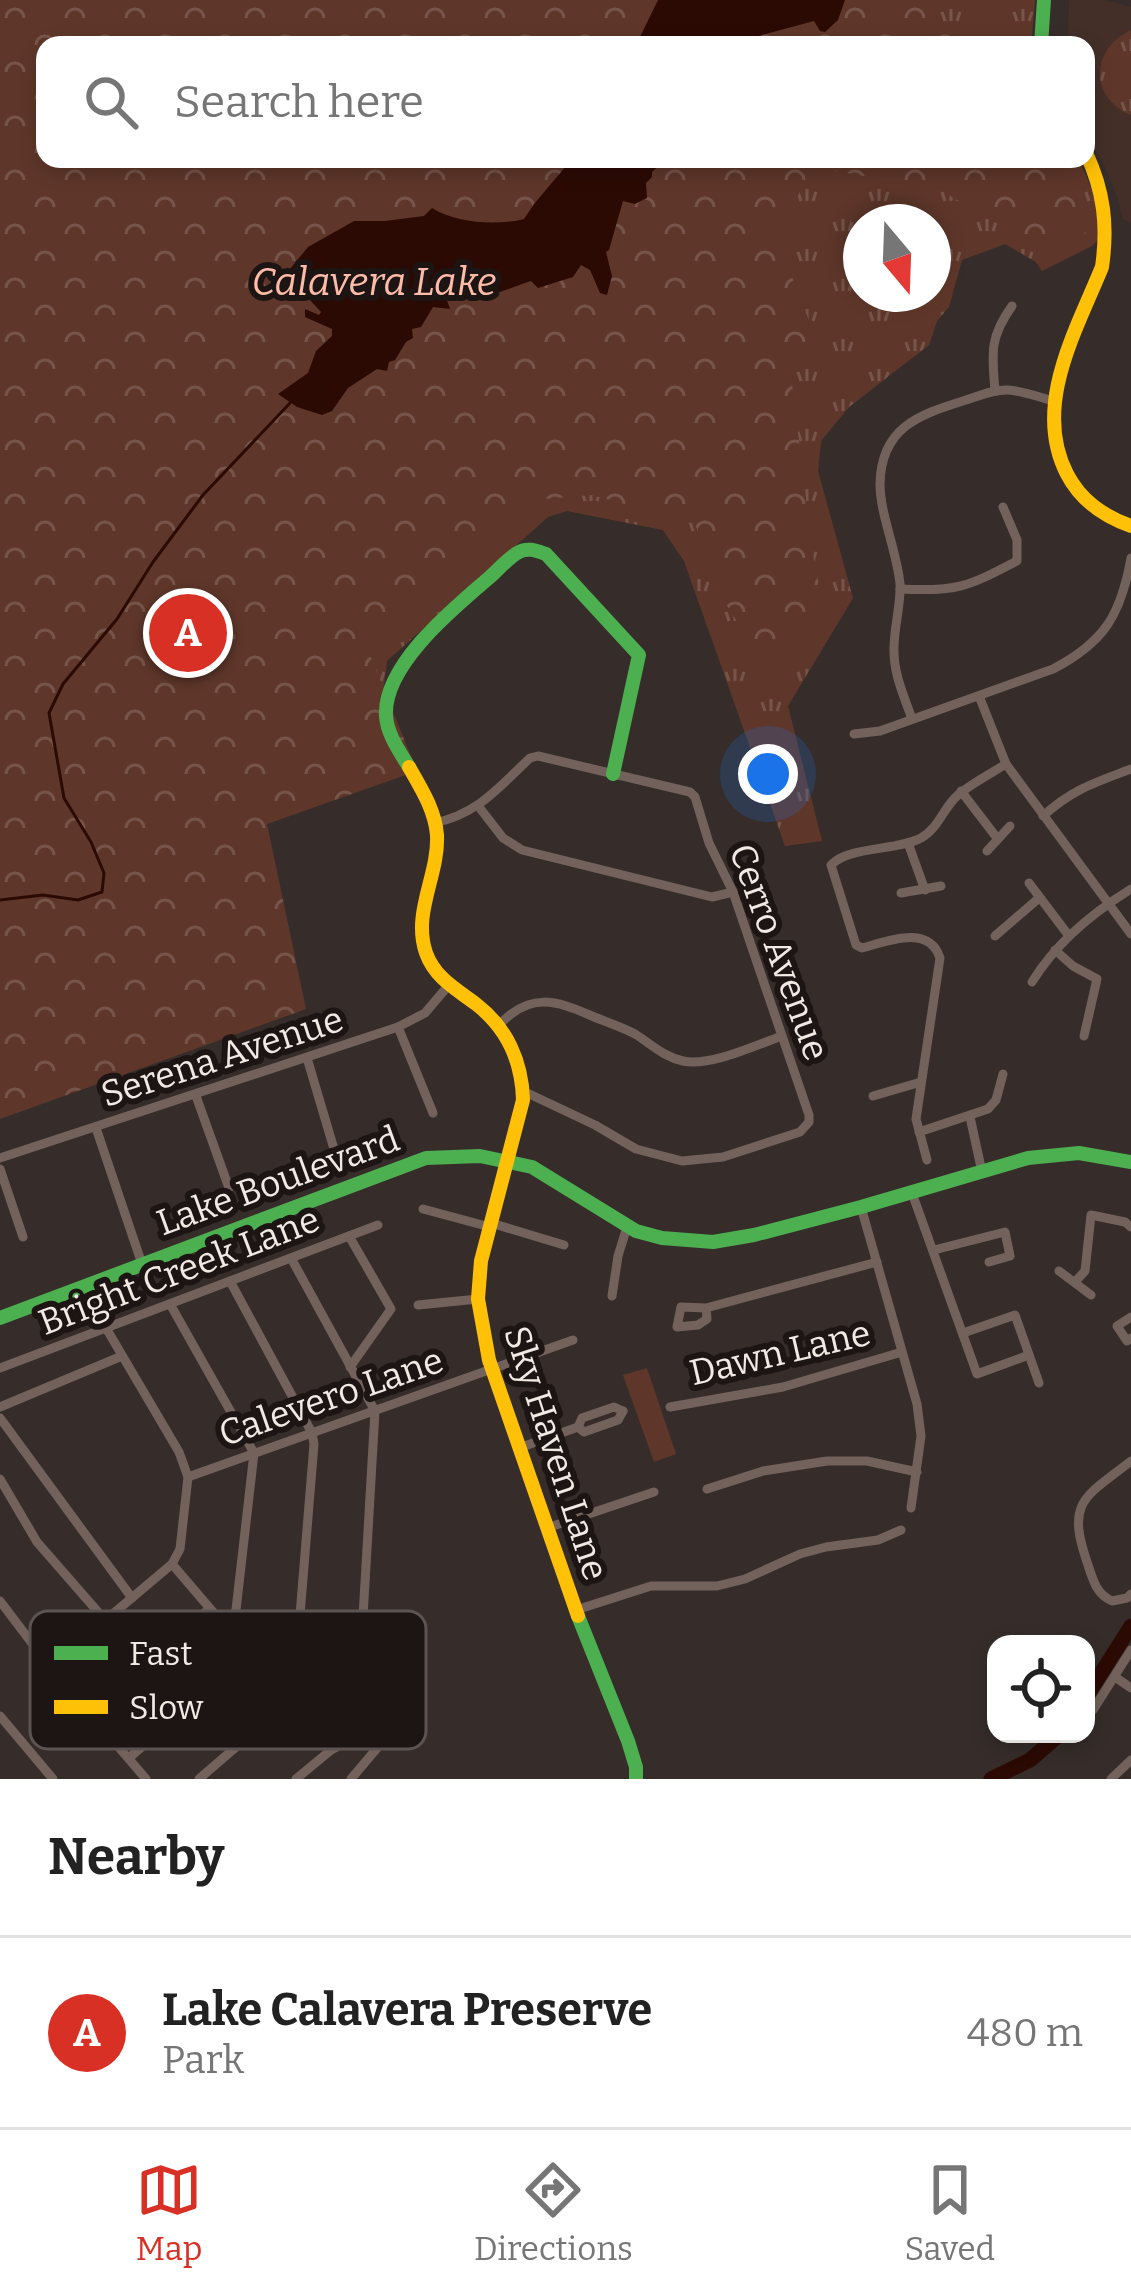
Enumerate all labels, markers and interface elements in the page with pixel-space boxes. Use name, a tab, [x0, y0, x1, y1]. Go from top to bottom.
search box	[36, 36, 1095, 168]
icon: search	[78, 69, 144, 135]
text: Search here	[174, 75, 424, 129]
north arrow	[843, 204, 951, 312]
water label: Calavera Lake	[252, 259, 496, 305]
pin: A	[149, 588, 227, 678]
your location	[738, 744, 798, 804]
street label: Cerro Avenue	[720, 838, 838, 1066]
street label: Serena Avenue	[95, 997, 349, 1117]
street label: Lake Boulevard	[151, 1117, 405, 1245]
street label: Bright Creek Lane	[33, 1197, 325, 1345]
street label: Dawn Lane	[685, 1311, 875, 1395]
street label: Sky Haven Lane	[494, 1320, 618, 1586]
street label: Calevero Lane	[213, 1338, 449, 1456]
legend	[30, 1611, 426, 1749]
text: Fast	[129, 1634, 192, 1674]
map controls	[987, 1635, 1095, 1743]
button: locate	[987, 1635, 1095, 1743]
text: Slow	[129, 1688, 204, 1728]
text: Nearby	[48, 1826, 224, 1888]
text: Lake Calavera Preserve	[162, 1983, 652, 2037]
text: A	[73, 2010, 101, 2056]
text: 480 m	[967, 2010, 1083, 2056]
text: Park	[162, 2037, 244, 2083]
tab: Map	[136, 2157, 202, 2269]
tab: Directions	[474, 2157, 633, 2269]
tab: Saved	[905, 2157, 995, 2269]

